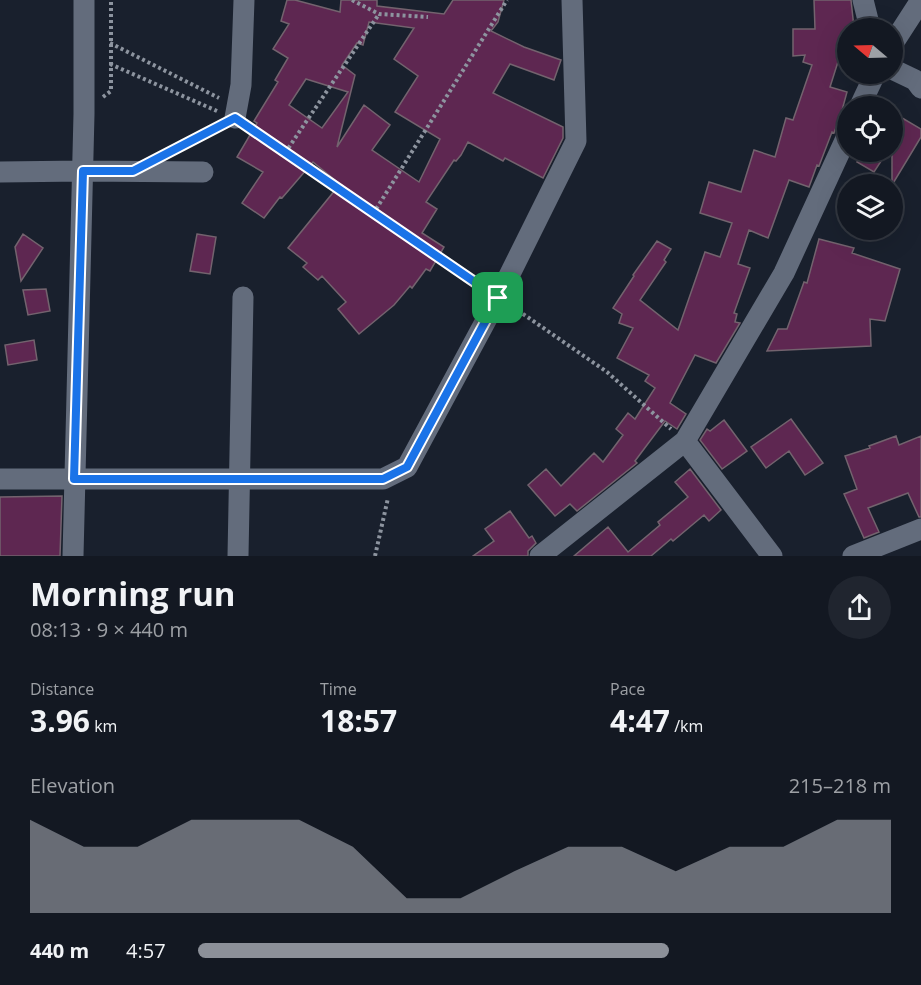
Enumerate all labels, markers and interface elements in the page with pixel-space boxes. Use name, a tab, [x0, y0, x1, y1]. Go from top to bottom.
north arrow	[837, 18, 903, 84]
map controls	[837, 18, 903, 240]
button: locate	[837, 96, 903, 162]
button: layers	[837, 174, 903, 240]
pin	[472, 272, 523, 323]
icon: arrive	[481, 281, 514, 314]
text: Morning run	[30, 571, 236, 616]
button: share	[828, 576, 891, 639]
text: 08:13 · 9 × 440 m	[30, 616, 188, 643]
text: Distance	[30, 678, 94, 700]
text: Time	[320, 678, 357, 700]
text: Pace	[610, 678, 645, 700]
text: 3.96	[30, 700, 90, 741]
text: 18:57	[320, 700, 397, 741]
text: 4:47	[610, 700, 670, 741]
text: km	[90, 715, 117, 737]
text: /km	[670, 715, 703, 737]
text: Elevation	[30, 772, 115, 799]
text: 215–218 m	[789, 772, 891, 799]
text: 440 m	[30, 937, 89, 964]
text: 4:57	[126, 937, 166, 964]

